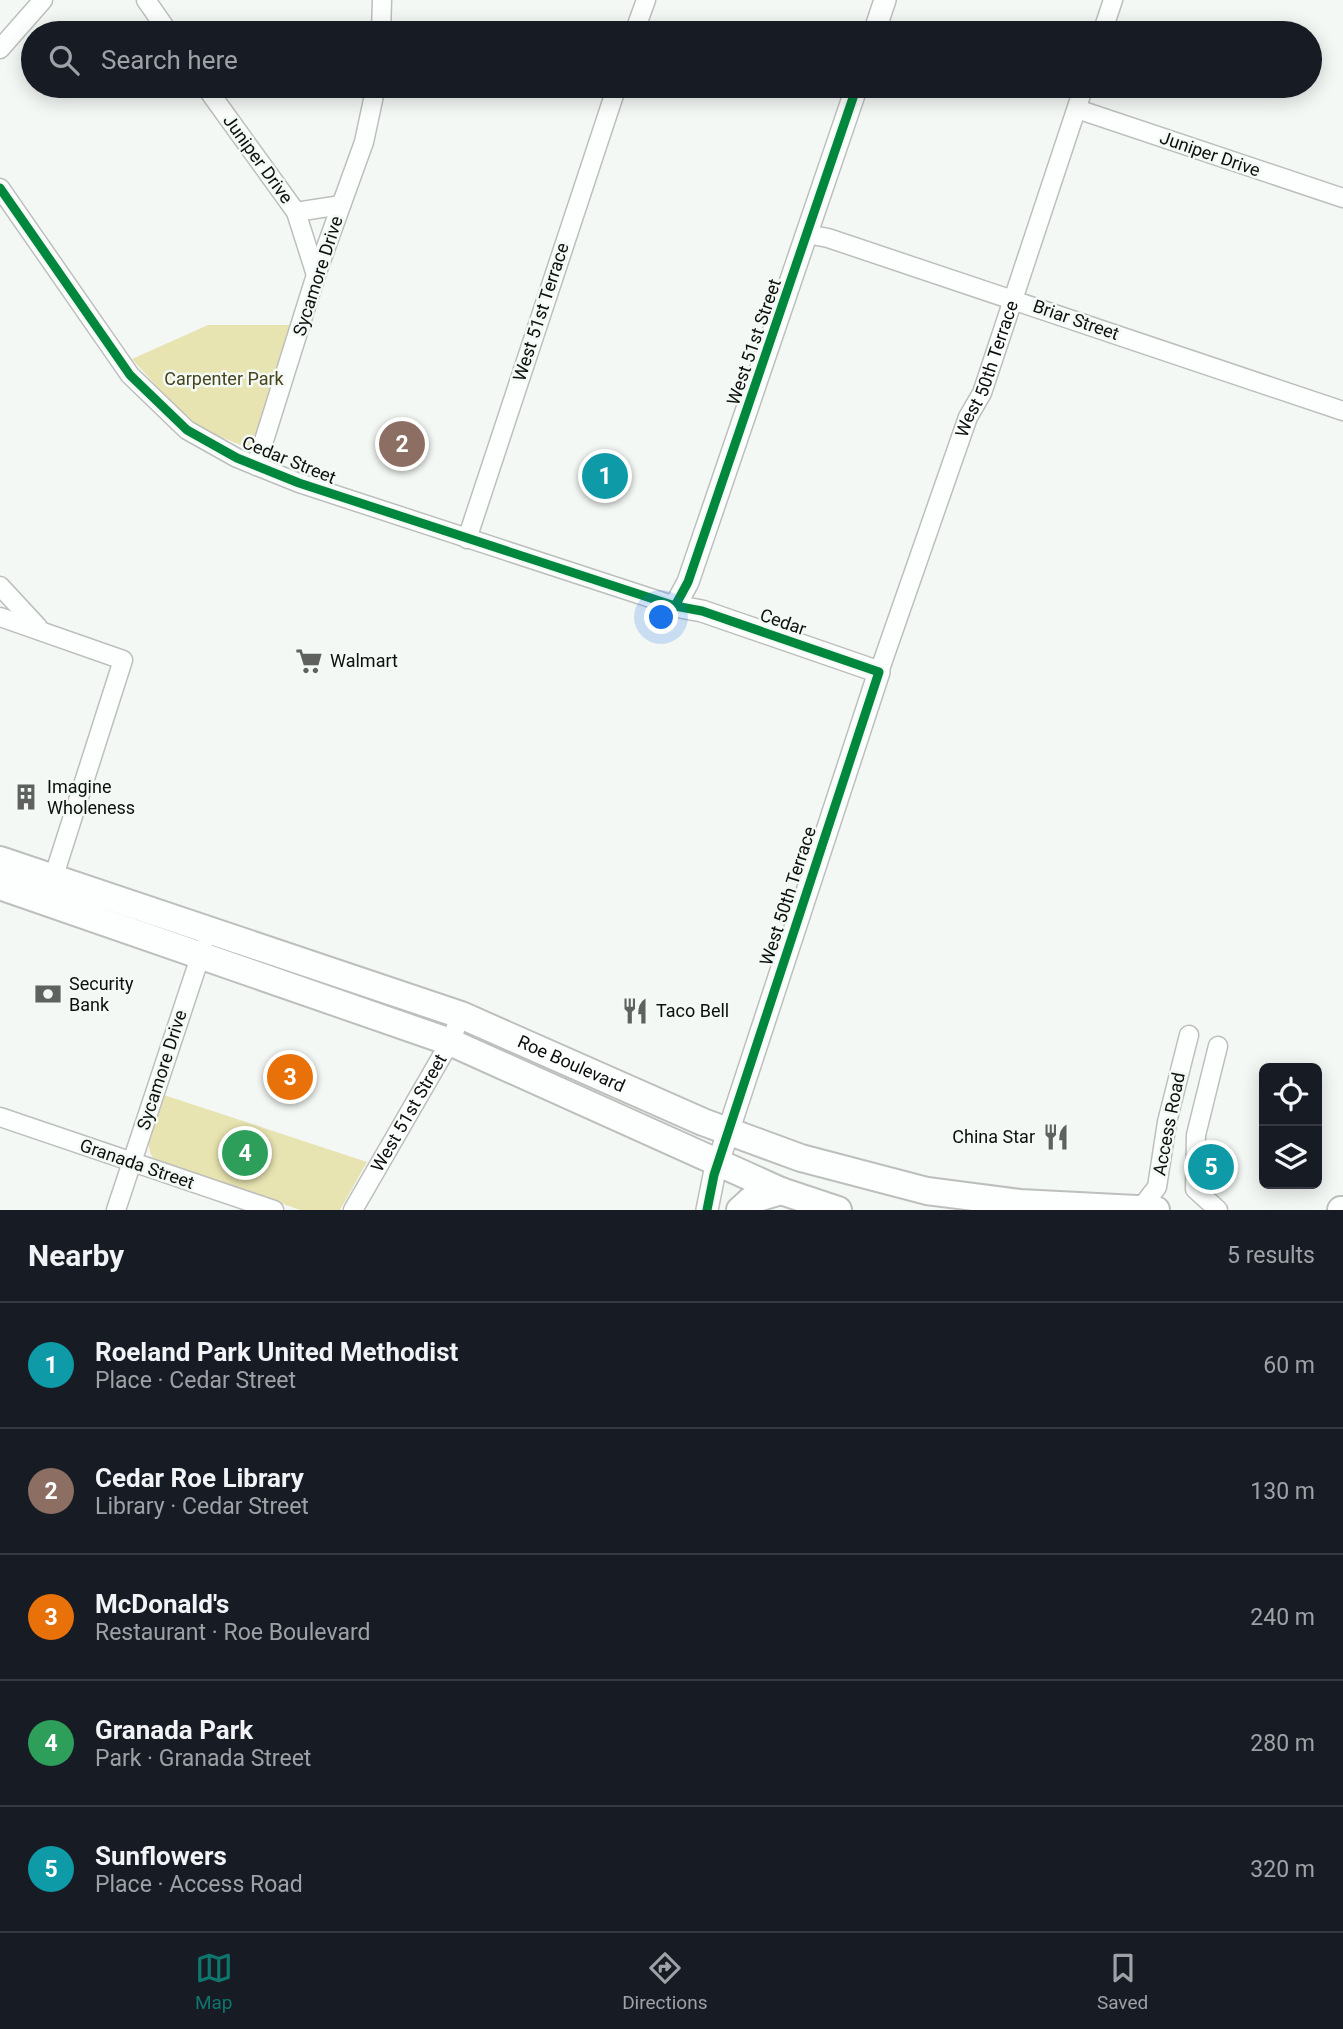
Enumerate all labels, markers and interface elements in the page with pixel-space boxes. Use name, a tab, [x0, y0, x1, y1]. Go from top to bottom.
search box	[21, 21, 1322, 98]
icon: search	[45, 41, 83, 79]
text: Search here	[101, 45, 238, 75]
street label: Juniper Drive	[219, 110, 298, 207]
street label: Juniper Drive	[1157, 127, 1263, 181]
street label: Sycamore Drive	[288, 213, 347, 338]
street label: West 51st Terrace	[508, 240, 573, 384]
street label: West 51st Street	[722, 276, 785, 408]
street label: Briar Street	[1030, 295, 1122, 344]
street label: West 50th Terrace	[951, 298, 1022, 440]
park label: Carpenter Park	[164, 368, 285, 389]
pin: 2	[379, 418, 425, 470]
street label: Cedar Street	[239, 431, 339, 488]
pin: 1	[582, 450, 628, 502]
your location	[644, 600, 678, 634]
street label: Cedar	[757, 604, 809, 639]
supermarket icon: Walmart	[294, 646, 324, 676]
place label: Walmart	[330, 650, 398, 671]
place label: Imagine Wholeness	[47, 776, 135, 818]
building icon: Imagine Wholeness	[11, 782, 41, 812]
street label: West 50th Terrace	[755, 824, 820, 968]
place label: Security Bank	[69, 973, 134, 1015]
bank icon: Security Bank	[33, 979, 63, 1009]
restaurant icon: Taco Bell	[620, 996, 650, 1026]
place label: Taco Bell	[656, 1000, 729, 1021]
street label: Sycamore Drive	[132, 1007, 191, 1132]
street label: Roe Boulevard	[515, 1030, 628, 1096]
street label: West 51st Street	[366, 1050, 451, 1175]
pin: 3	[267, 1051, 313, 1103]
map controls	[1259, 1063, 1322, 1189]
button: locate	[1259, 1063, 1322, 1126]
street label: Access Road	[1148, 1071, 1189, 1177]
restaurant icon: China Star	[1041, 1122, 1071, 1152]
place label: China Star	[952, 1126, 1035, 1147]
button: layers	[1259, 1126, 1322, 1189]
pin: 4	[222, 1127, 268, 1179]
street label: Granada Street	[77, 1134, 197, 1193]
pin: 5	[1188, 1141, 1234, 1193]
text: Nearby	[28, 1238, 124, 1273]
text: 5 results	[1227, 1242, 1315, 1269]
text: Roeland Park United Methodist	[95, 1337, 458, 1367]
text: 1	[44, 1352, 58, 1379]
text: 60 m	[1263, 1352, 1315, 1379]
text: Place · Cedar Street	[95, 1367, 296, 1394]
text: Cedar Roe Library	[95, 1463, 304, 1493]
text: 2	[44, 1478, 58, 1505]
text: 130 m	[1250, 1478, 1315, 1505]
text: Library · Cedar Street	[95, 1493, 309, 1520]
text: McDonald's	[95, 1589, 229, 1619]
text: 3	[44, 1604, 58, 1631]
text: 240 m	[1250, 1604, 1315, 1631]
text: Restaurant · Roe Boulevard	[95, 1619, 370, 1646]
text: Granada Park	[95, 1715, 253, 1745]
text: 4	[44, 1730, 58, 1757]
text: 280 m	[1250, 1730, 1315, 1757]
text: Park · Granada Street	[95, 1745, 311, 1772]
text: Sunflowers	[95, 1841, 227, 1871]
text: 5	[44, 1856, 58, 1883]
text: 320 m	[1250, 1856, 1315, 1883]
text: Place · Access Road	[95, 1871, 303, 1898]
tab: Map	[195, 1949, 233, 2014]
tab: Directions	[622, 1949, 707, 2014]
tab: Saved	[1097, 1949, 1148, 2014]

